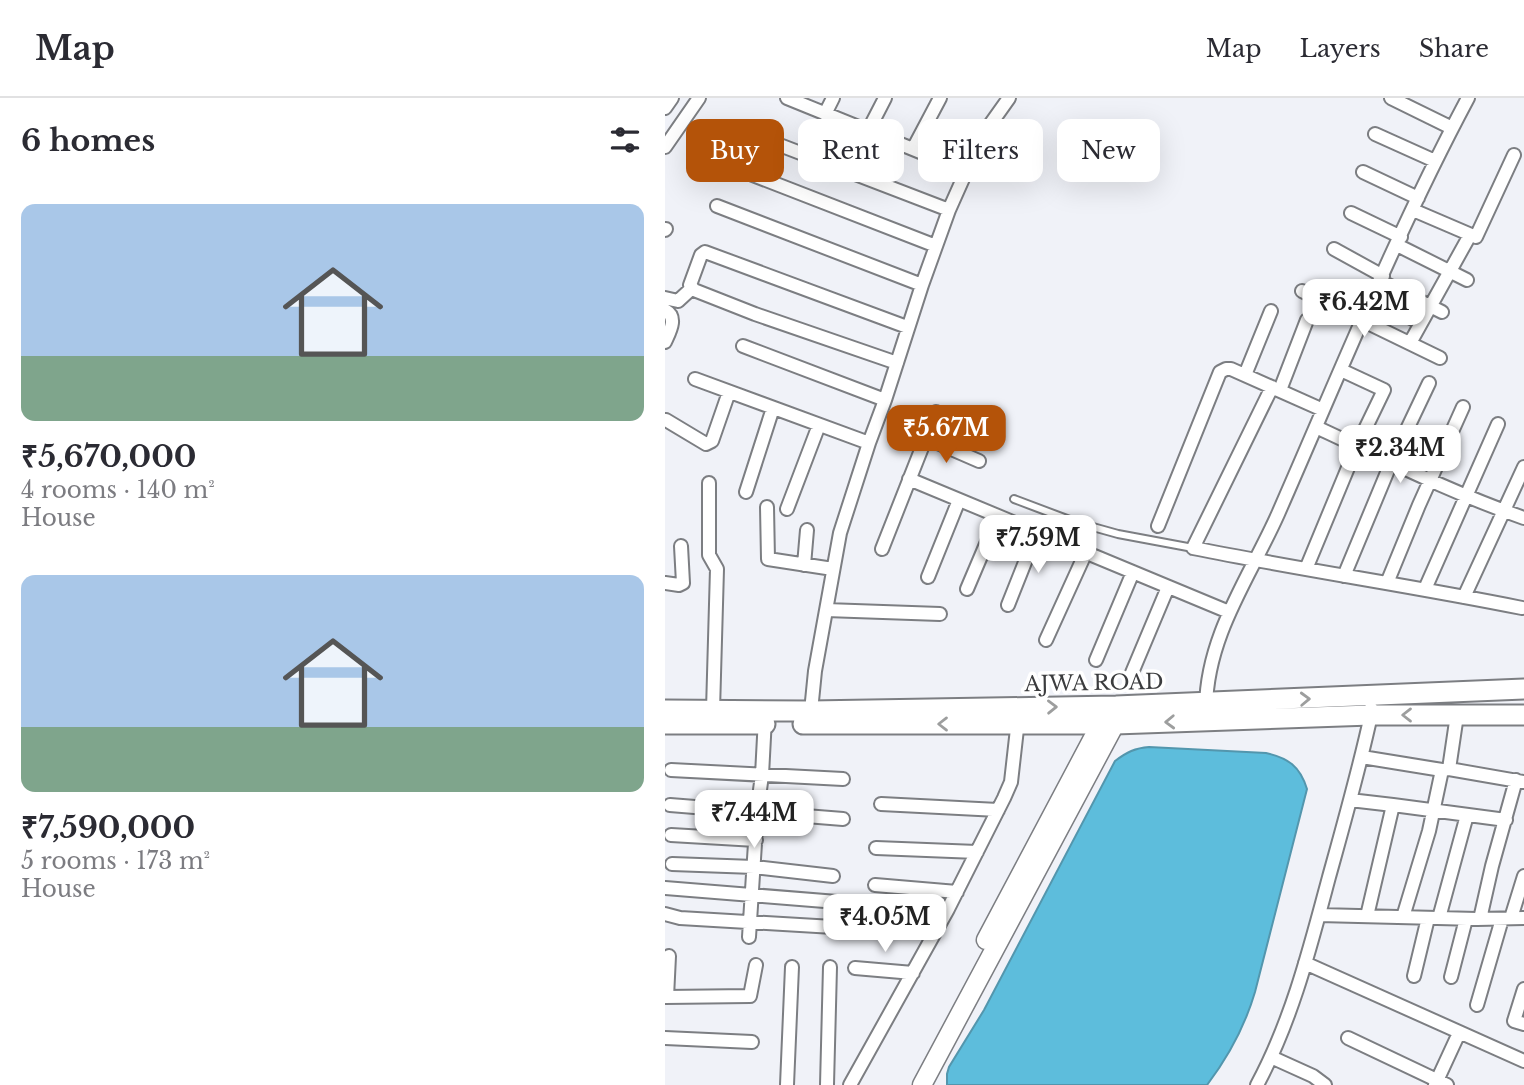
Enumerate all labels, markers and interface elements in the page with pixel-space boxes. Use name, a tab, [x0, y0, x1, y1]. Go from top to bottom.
text: Map	[35, 28, 115, 69]
text: Map	[1206, 34, 1262, 63]
text: Layers	[1300, 34, 1381, 63]
text: Share	[1419, 34, 1489, 63]
chip: Buy	[686, 119, 784, 182]
chip: Rent	[798, 119, 904, 182]
chip: Filters	[918, 119, 1043, 182]
chip: New	[1057, 119, 1160, 182]
icon: filters	[606, 121, 644, 159]
text: 6 homes	[21, 122, 155, 159]
icon: home	[270, 249, 396, 375]
pin: ₹6.42M	[1307, 280, 1421, 339]
text: ₹6.42M	[1318, 288, 1410, 316]
pin: ₹5.67M	[889, 406, 1003, 465]
text: ₹5.67M	[903, 414, 989, 442]
pin: ₹2.34M	[1343, 426, 1457, 485]
text: ₹2.34M	[1355, 434, 1445, 462]
text: ₹5,670,000	[21, 438, 196, 475]
text: 4 rooms · 140 m²	[21, 476, 215, 504]
text: House	[21, 504, 96, 532]
pin: ₹7.59M	[981, 516, 1095, 575]
text: ₹7.59M	[995, 524, 1081, 552]
icon: home	[270, 620, 396, 746]
street label: AJWA ROAD	[1023, 669, 1164, 697]
one-way arrow	[1300, 692, 1311, 707]
one-way arrow	[1047, 699, 1057, 715]
one-way arrow	[1401, 707, 1412, 723]
one-way arrow	[1164, 715, 1175, 730]
one-way arrow	[937, 716, 947, 732]
pin: ₹7.44M	[697, 790, 811, 850]
text: ₹7.44M	[711, 799, 797, 827]
text: ₹7,590,000	[21, 809, 195, 846]
text: 5 rooms · 173 m²	[21, 847, 210, 875]
text: House	[21, 875, 96, 903]
pin: ₹4.05M	[828, 894, 942, 954]
text: ₹4.05M	[839, 903, 931, 931]

